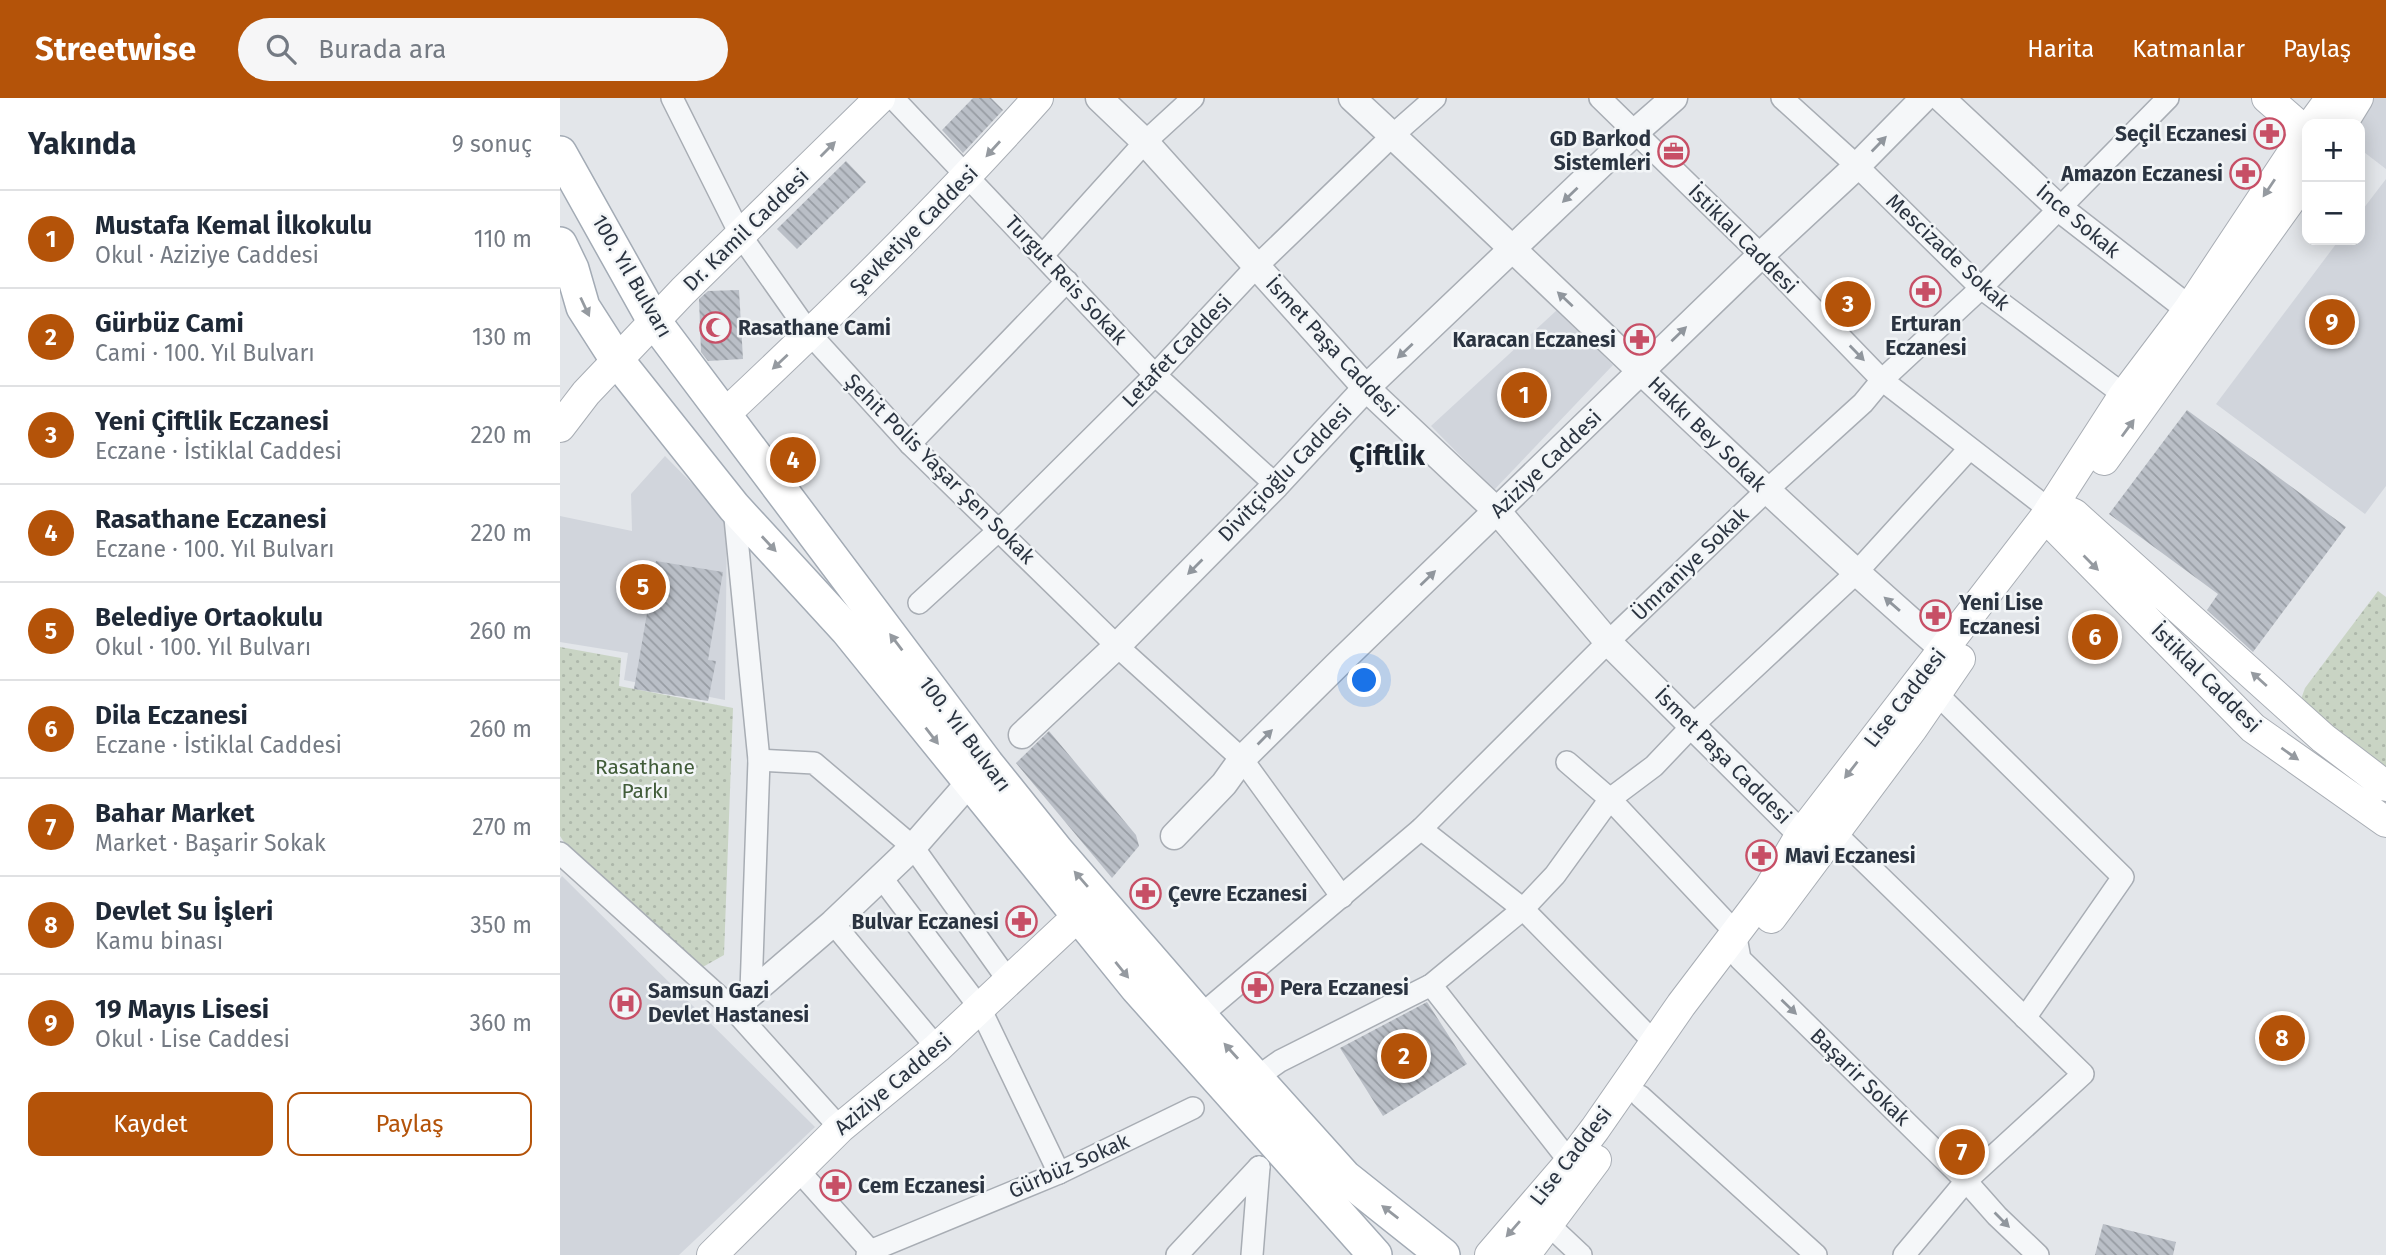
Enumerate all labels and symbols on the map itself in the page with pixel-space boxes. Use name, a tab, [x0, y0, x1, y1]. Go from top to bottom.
pharmacy icon: Seçil Eczanesi	[2253, 117, 2287, 151]
place label: Seçil Eczanesi	[2115, 121, 2247, 147]
place label: GD Barkod Sistemleri	[1550, 126, 1651, 176]
office icon: GD Barkod Sistemleri	[1657, 134, 1691, 168]
one-way arrow	[1871, 135, 1888, 152]
one-way arrow	[985, 140, 1001, 158]
one-way arrow	[820, 141, 837, 158]
pharmacy icon: Amazon Eczanesi	[2229, 157, 2263, 191]
street label: Şevketiye Caddesi	[844, 160, 984, 300]
place label: Amazon Eczanesi	[2060, 161, 2223, 187]
street label: Dr. Kamil Caddesi	[678, 163, 814, 297]
street label: İnce Sokak	[2031, 178, 2125, 264]
one-way arrow	[2263, 178, 2276, 198]
street label: İstiklal Caddesi	[1683, 179, 1803, 299]
one-way arrow	[1562, 186, 1579, 202]
street label: Mescizade Sokak	[1881, 188, 2015, 316]
street label: 100. Yıl Bulvarı	[586, 210, 678, 342]
street label: Turgut Reis Sokak	[999, 210, 1133, 350]
street label: İsmet Paşa Caddesi	[1260, 271, 1404, 423]
pharmacy icon: Erturan Eczanesi	[1909, 275, 1943, 309]
pin: 3	[1825, 278, 1871, 330]
street label: Letafet Caddesi	[1117, 289, 1237, 413]
one-way arrow	[1556, 290, 1573, 307]
pin: 9	[2309, 296, 2355, 348]
one-way arrow	[579, 297, 591, 317]
mosque icon: Rasathane Cami	[698, 311, 732, 345]
place label: Erturan Eczanesi	[1885, 311, 1967, 361]
place label: Rasathane Cami	[738, 315, 891, 341]
pharmacy icon: Karacan Eczanesi	[1622, 323, 1656, 357]
one-way arrow	[1670, 325, 1687, 342]
place label: Karacan Eczanesi	[1452, 327, 1616, 353]
one-way arrow	[1397, 343, 1414, 359]
one-way arrow	[1848, 344, 1864, 361]
one-way arrow	[772, 354, 789, 371]
street label: Şehit Polis Yaşar Şen Sokak	[839, 368, 1041, 570]
pin: 1	[1501, 369, 1547, 421]
street label: Hakkı Bey Sokak	[1642, 371, 1772, 497]
street label: Divitçioğlu Caddesi	[1213, 399, 1357, 547]
street label: Aziziye Caddesi	[1485, 404, 1607, 524]
one-way arrow	[2121, 419, 2135, 437]
pin: 4	[770, 434, 816, 486]
district label: Çiftlik	[1349, 439, 1426, 473]
street label: Ümraniye Sokak	[1626, 502, 1754, 626]
one-way arrow	[760, 535, 776, 552]
one-way arrow	[2082, 554, 2098, 571]
one-way arrow	[1187, 558, 1204, 574]
pin: 5	[620, 561, 666, 613]
one-way arrow	[1419, 571, 1436, 587]
place label: Yeni Lise Eczanesi	[1958, 590, 2044, 640]
one-way arrow	[1883, 597, 1900, 613]
pharmacy icon: Yeni Lise Eczanesi	[1919, 598, 1953, 632]
pin: 6	[2072, 611, 2118, 663]
street label: İstiklal Caddesi	[2146, 618, 2266, 738]
one-way arrow	[890, 633, 904, 651]
street label: Lise Caddesi	[1858, 643, 1952, 753]
your location	[1347, 663, 1381, 697]
street label: 100. Yıl Bulvarı	[913, 671, 1017, 797]
one-way arrow	[2250, 671, 2268, 687]
street label: İsmet Paşa Caddesi	[1649, 682, 1797, 830]
one-way arrow	[924, 727, 939, 745]
one-way arrow	[1256, 729, 1273, 745]
one-way arrow	[2281, 747, 2299, 761]
park label: Rasathane Parkı	[595, 754, 695, 804]
one-way arrow	[1844, 761, 1858, 779]
pharmacy icon: Mavi Eczanesi	[1745, 839, 1779, 873]
place label: Mavi Eczanesi	[1785, 843, 1916, 869]
one-way arrow	[1074, 871, 1090, 888]
pharmacy icon: Çevre Eczanesi	[1128, 877, 1162, 911]
place label: Çevre Eczanesi	[1168, 881, 1308, 907]
pharmacy icon: Bulvar Eczanesi	[1005, 905, 1039, 939]
place label: Bulvar Eczanesi	[851, 909, 999, 935]
one-way arrow	[1114, 961, 1129, 978]
pharmacy icon: Pera Eczanesi	[1240, 971, 1274, 1005]
place label: Pera Eczanesi	[1280, 975, 1409, 1001]
place label: Samsun Gazi Devlet Hastanesi	[648, 978, 809, 1028]
hospital icon: Samsun Gazi Devlet Hastanesi	[608, 986, 642, 1020]
one-way arrow	[1780, 998, 1797, 1014]
pin: 8	[2259, 1012, 2305, 1064]
street label: Başarir Sokak	[1805, 1023, 1916, 1131]
street label: Aziziye Caddesi	[829, 1028, 957, 1140]
pin: 2	[1381, 1030, 1427, 1082]
one-way arrow	[1223, 1042, 1239, 1060]
street label: Lise Caddesi	[1524, 1101, 1618, 1211]
pin: 7	[1939, 1126, 1985, 1178]
street label: Gürbüz Sokak	[1005, 1128, 1134, 1204]
pharmacy icon: Cem Eczanesi	[818, 1169, 852, 1203]
place label: Cem Eczanesi	[858, 1173, 985, 1199]
one-way arrow	[1382, 1205, 1400, 1220]
one-way arrow	[1993, 1211, 2010, 1228]
one-way arrow	[1505, 1220, 1521, 1238]

